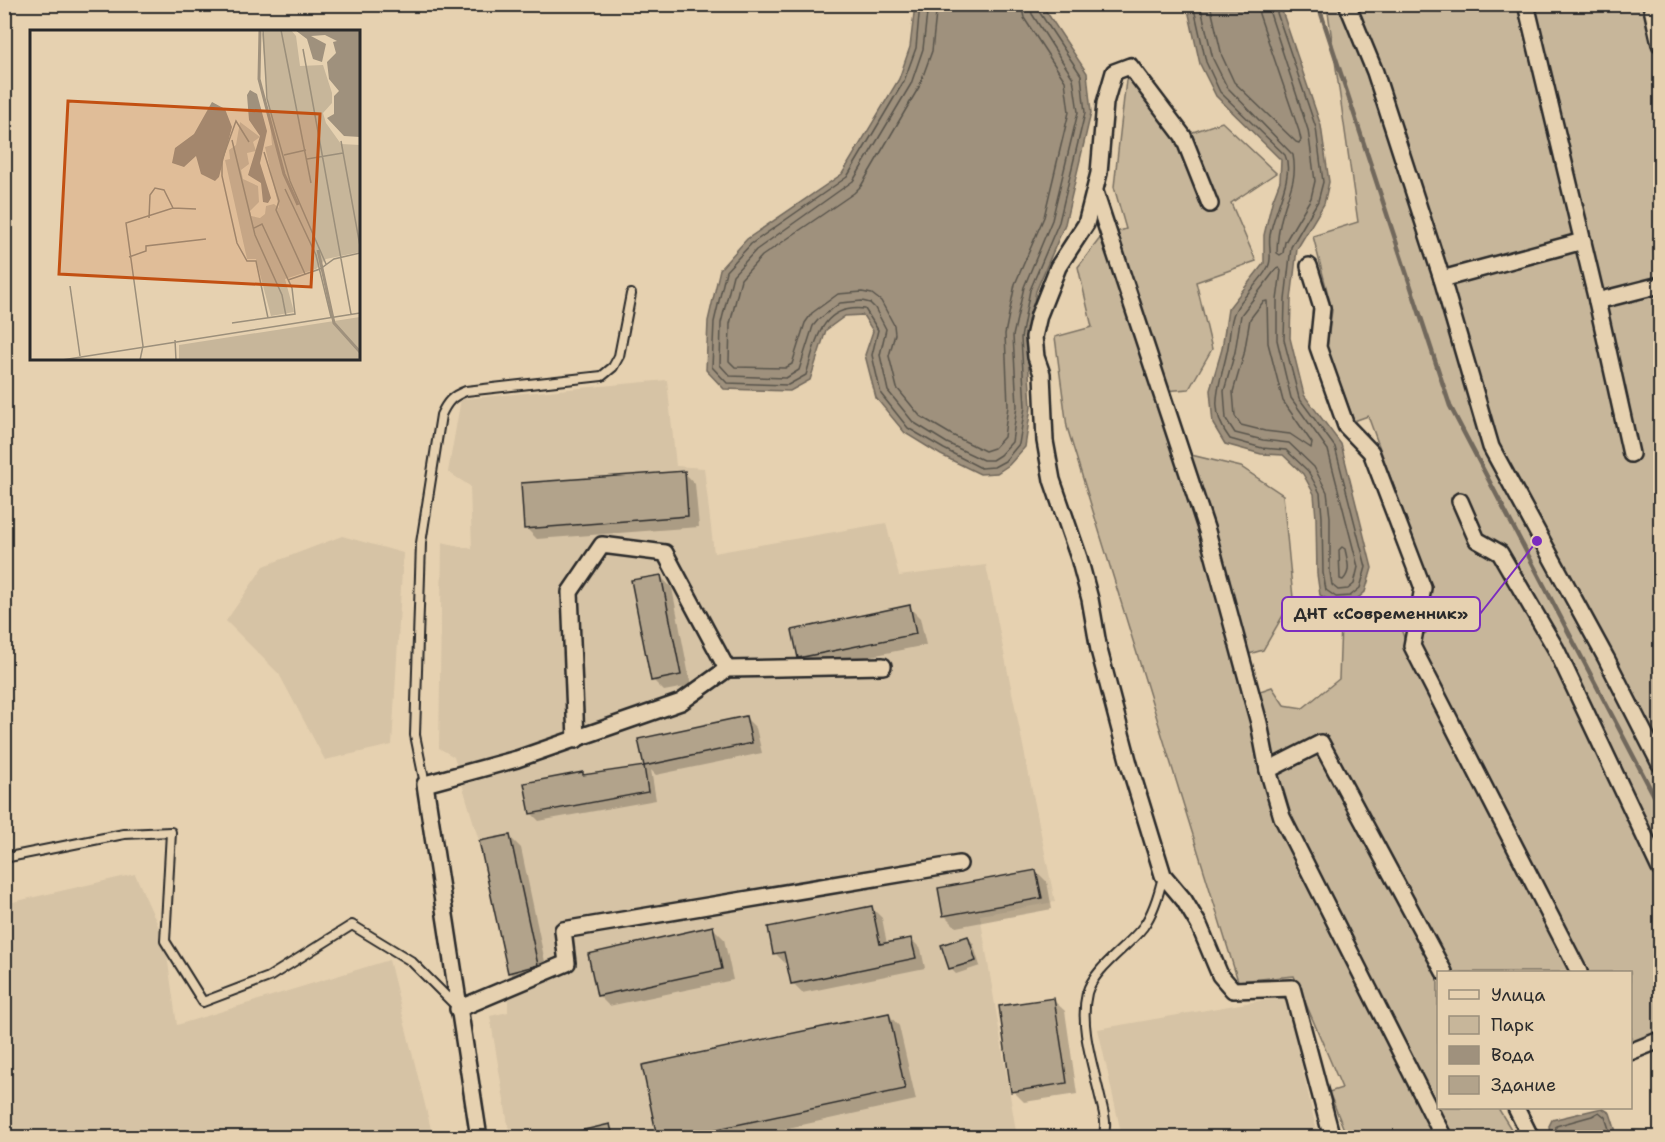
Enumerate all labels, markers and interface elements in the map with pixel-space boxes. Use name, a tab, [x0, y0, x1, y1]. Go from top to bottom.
inset map	[30, 30, 360, 360]
callout: ДНТ «Современник»	[1282, 597, 1480, 631]
text: ДНТ «Современник»	[1294, 603, 1468, 624]
legend	[1437, 971, 1632, 1109]
text: Улица	[1491, 983, 1545, 1007]
text: Парк	[1491, 1013, 1534, 1037]
text: Вода	[1491, 1043, 1534, 1067]
text: Здание	[1491, 1073, 1556, 1097]

